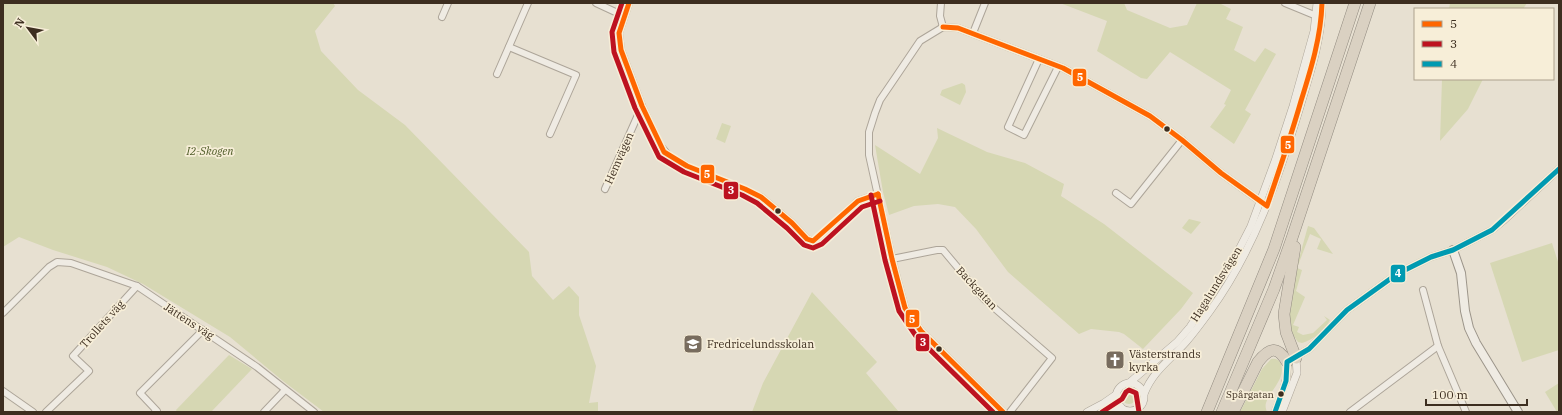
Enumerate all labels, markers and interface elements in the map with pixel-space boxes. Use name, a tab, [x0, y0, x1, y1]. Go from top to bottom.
north arrow	[8, 8, 48, 48]
legend	[1414, 8, 1554, 80]
text: N	[11, 15, 28, 30]
text: 5	[1450, 16, 1457, 31]
text: 3	[1450, 36, 1457, 51]
text: 4	[1450, 56, 1457, 71]
line badge: 5	[1072, 68, 1087, 87]
text: 5	[1077, 70, 1083, 84]
unlabelled marker	[1162, 124, 1172, 134]
street label: Hemvägen	[601, 130, 637, 186]
line badge: 5	[1280, 135, 1295, 154]
text: 5	[1285, 138, 1291, 152]
park label: I2-Skogen	[186, 144, 234, 158]
line badge: 5	[700, 164, 715, 184]
text: 5	[704, 167, 710, 181]
line badge: 3	[723, 181, 739, 200]
text: 3	[728, 183, 734, 197]
unlabelled marker	[773, 206, 783, 216]
street label: Hagalundsvägen	[1187, 244, 1245, 324]
street label: Backgatan	[953, 263, 1001, 313]
line badge: 4	[1390, 264, 1406, 283]
text: 4	[1395, 266, 1402, 280]
street label: Trollets väg	[77, 297, 127, 351]
street label: Jättens väg	[161, 300, 217, 342]
line badge: 5	[905, 309, 920, 328]
text: 5	[909, 312, 915, 326]
school or university icon: Fredricelundsskolan	[682, 333, 704, 355]
line badge: 3	[915, 333, 930, 352]
text: 3	[920, 335, 926, 349]
place label: Fredricelundsskolan	[707, 337, 814, 351]
unlabelled marker	[934, 344, 944, 354]
place label: Västerstrands kyrka	[1129, 347, 1201, 374]
church icon: Västerstrands kyrka	[1104, 349, 1126, 371]
scale bar	[1426, 381, 1527, 407]
text: 100 m	[1432, 387, 1468, 402]
place label: Spårgatan	[1226, 388, 1275, 401]
marker: Spårgatan	[1276, 389, 1286, 399]

